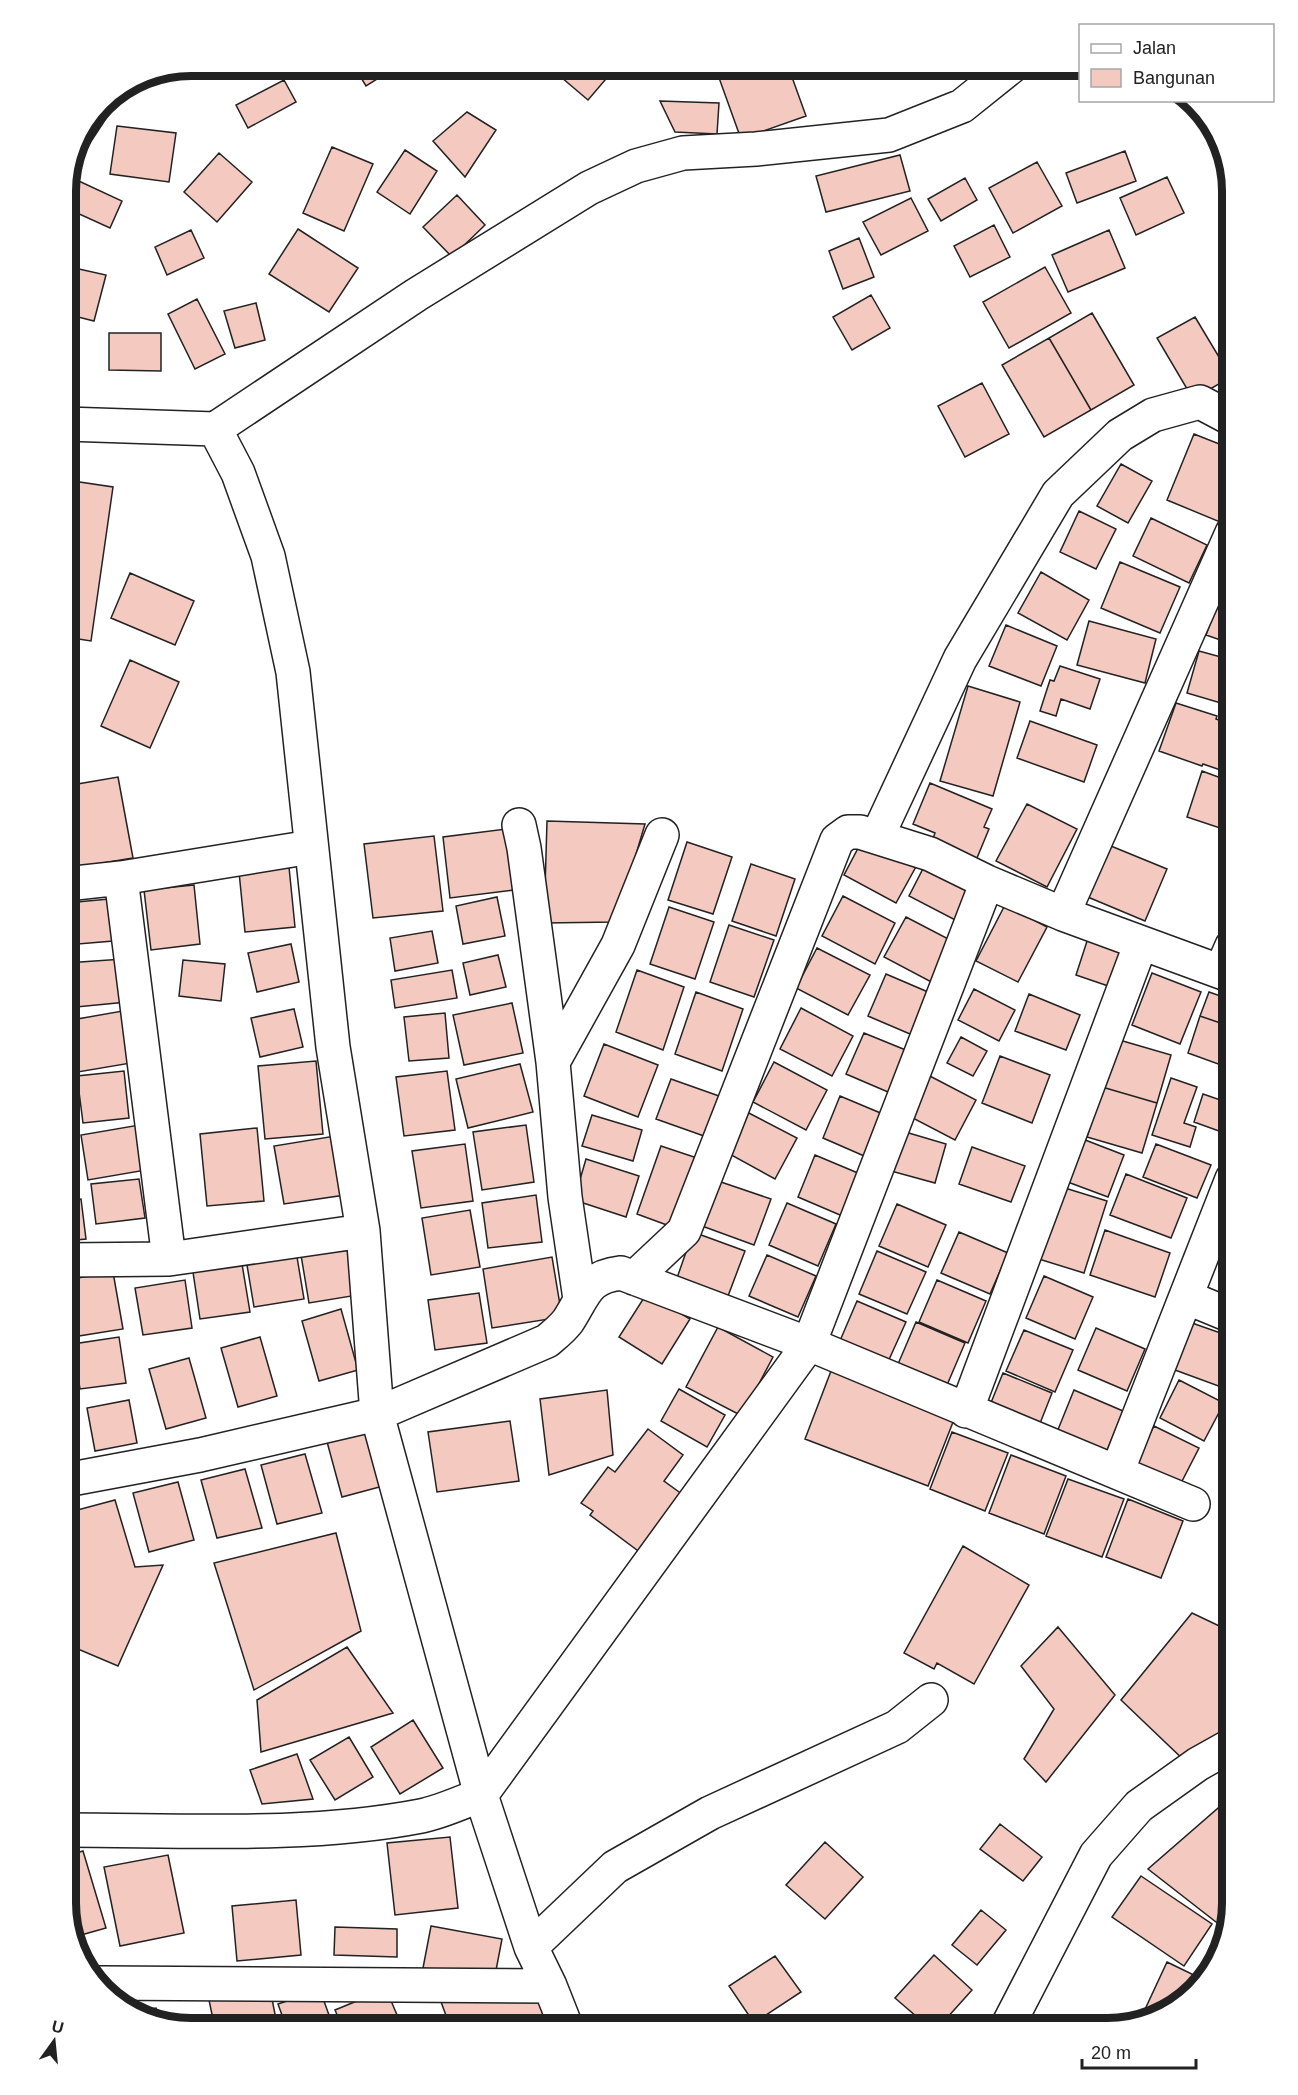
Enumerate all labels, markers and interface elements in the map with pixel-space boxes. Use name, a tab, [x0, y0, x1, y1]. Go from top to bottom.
legend	[1079, 24, 1274, 102]
text: Jalan	[1133, 38, 1176, 58]
text: Bangunan	[1133, 68, 1215, 88]
north arrow	[24, 2011, 84, 2071]
text: U	[50, 2017, 66, 2037]
scale bar	[1082, 2032, 1196, 2070]
text: 20 m	[1091, 2043, 1131, 2063]

